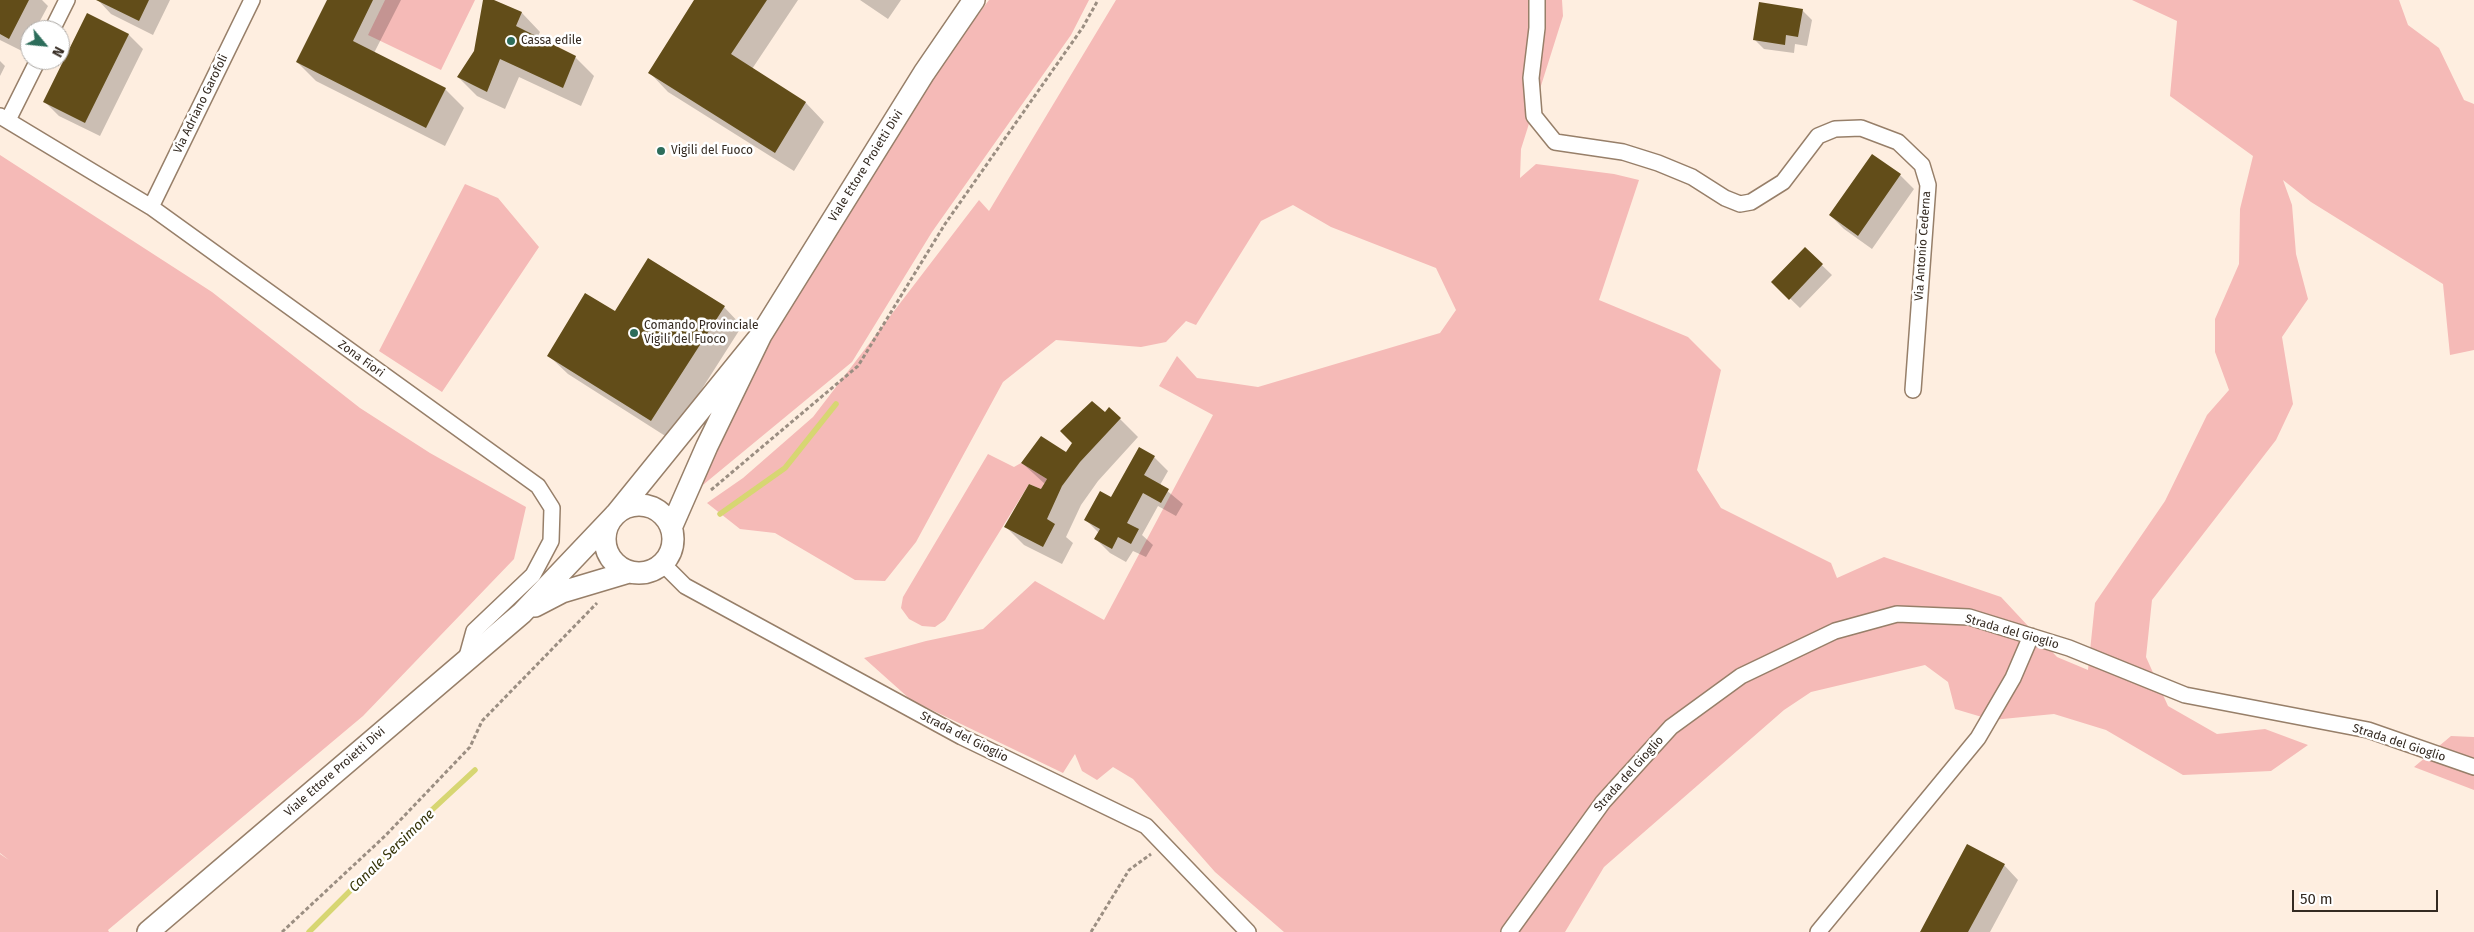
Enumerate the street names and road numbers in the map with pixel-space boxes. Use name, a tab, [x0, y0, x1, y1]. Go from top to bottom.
street label: Via Adriano Garofoli	[171, 52, 231, 156]
street label: Viale Ettore Proietti Divi	[826, 108, 906, 224]
street label: Via Antonio Cederna	[1912, 190, 1934, 302]
street label: Zona Fiori	[335, 337, 387, 381]
street label: Strada del Gioglio	[1963, 612, 2061, 652]
street label: Strada del Gioglio	[918, 709, 1010, 765]
street label: Strada del Gioglio	[2351, 721, 2447, 765]
street label: Viale Ettore Proietti Divi	[282, 724, 388, 820]
street label: Strada del Gioglio	[1591, 733, 1667, 815]

